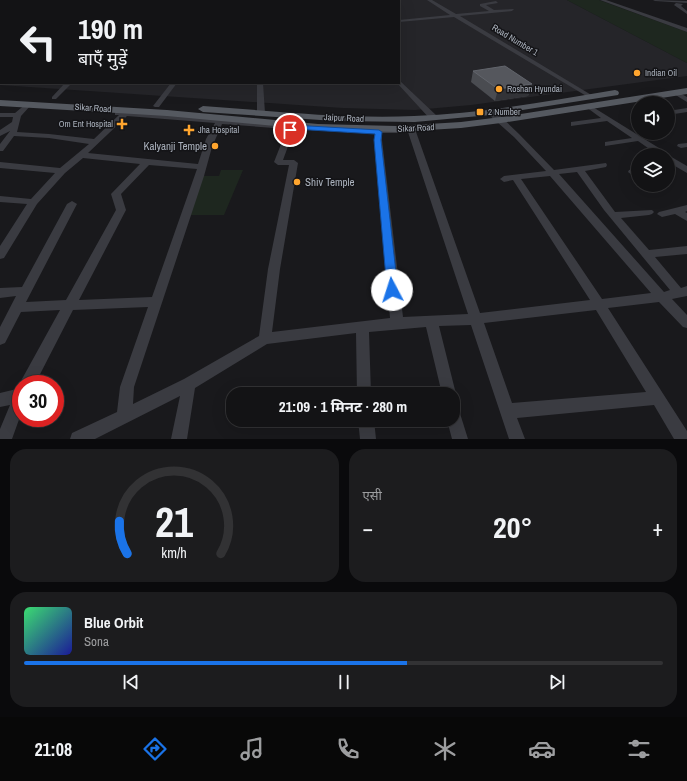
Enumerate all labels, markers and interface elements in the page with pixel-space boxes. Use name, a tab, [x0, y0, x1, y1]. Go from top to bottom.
text: 190 m	[78, 10, 143, 48]
icon: left	[12, 16, 64, 68]
street label: Road Number 1	[490, 21, 540, 59]
text: बाएँ मुड़ें	[78, 46, 127, 71]
place label: Indian Oil	[645, 67, 677, 79]
marker: Indian Oil	[632, 68, 642, 78]
place label: Roshan Hyundai	[507, 83, 562, 95]
marker: Roshan Hyundai	[494, 84, 504, 94]
map controls	[631, 96, 675, 192]
button: sound	[631, 96, 675, 140]
street label: Sikar Road	[74, 101, 112, 115]
place label: 2 Number	[488, 106, 521, 118]
marker: 2 Number	[475, 107, 485, 117]
street label: Jaipur Road	[324, 111, 364, 125]
pin	[273, 113, 307, 147]
place label: Om Ent Hospital	[59, 118, 113, 130]
marker: Om Ent Hospital	[116, 118, 128, 130]
icon: arrive	[279, 119, 301, 141]
street label: Sikar Road	[397, 121, 435, 135]
marker: Jha Hospital	[183, 124, 195, 136]
place label: Jha Hospital	[198, 124, 239, 136]
place label: Kalyanji Temple	[143, 139, 207, 153]
marker: Kalyanji Temple	[210, 141, 220, 151]
button: layers	[631, 148, 675, 192]
place label: Shiv Temple	[305, 175, 354, 189]
marker: Shiv Temple	[292, 177, 302, 187]
position arrow	[371, 269, 413, 311]
speed limit sign: 30	[12, 375, 64, 427]
text: 21:09 · 1 मिनट · 280 m	[279, 396, 407, 417]
text: एसी	[363, 487, 382, 504]
text: 21	[155, 493, 193, 549]
text: 20°	[493, 507, 532, 547]
text: −	[363, 513, 373, 543]
text: +	[652, 513, 663, 543]
text: km/h	[162, 542, 187, 561]
text: Blue Orbit	[84, 612, 143, 633]
text: Sona	[84, 633, 109, 650]
icon: previous	[120, 671, 142, 693]
icon: pause	[333, 671, 355, 693]
icon: next	[546, 671, 568, 693]
icon: directions	[141, 735, 169, 763]
icon: music	[238, 735, 266, 763]
icon: phone	[334, 735, 362, 763]
icon: climate	[431, 735, 459, 763]
icon: car	[528, 735, 556, 763]
icon: filters	[625, 735, 653, 763]
text: 21:08	[34, 737, 72, 762]

